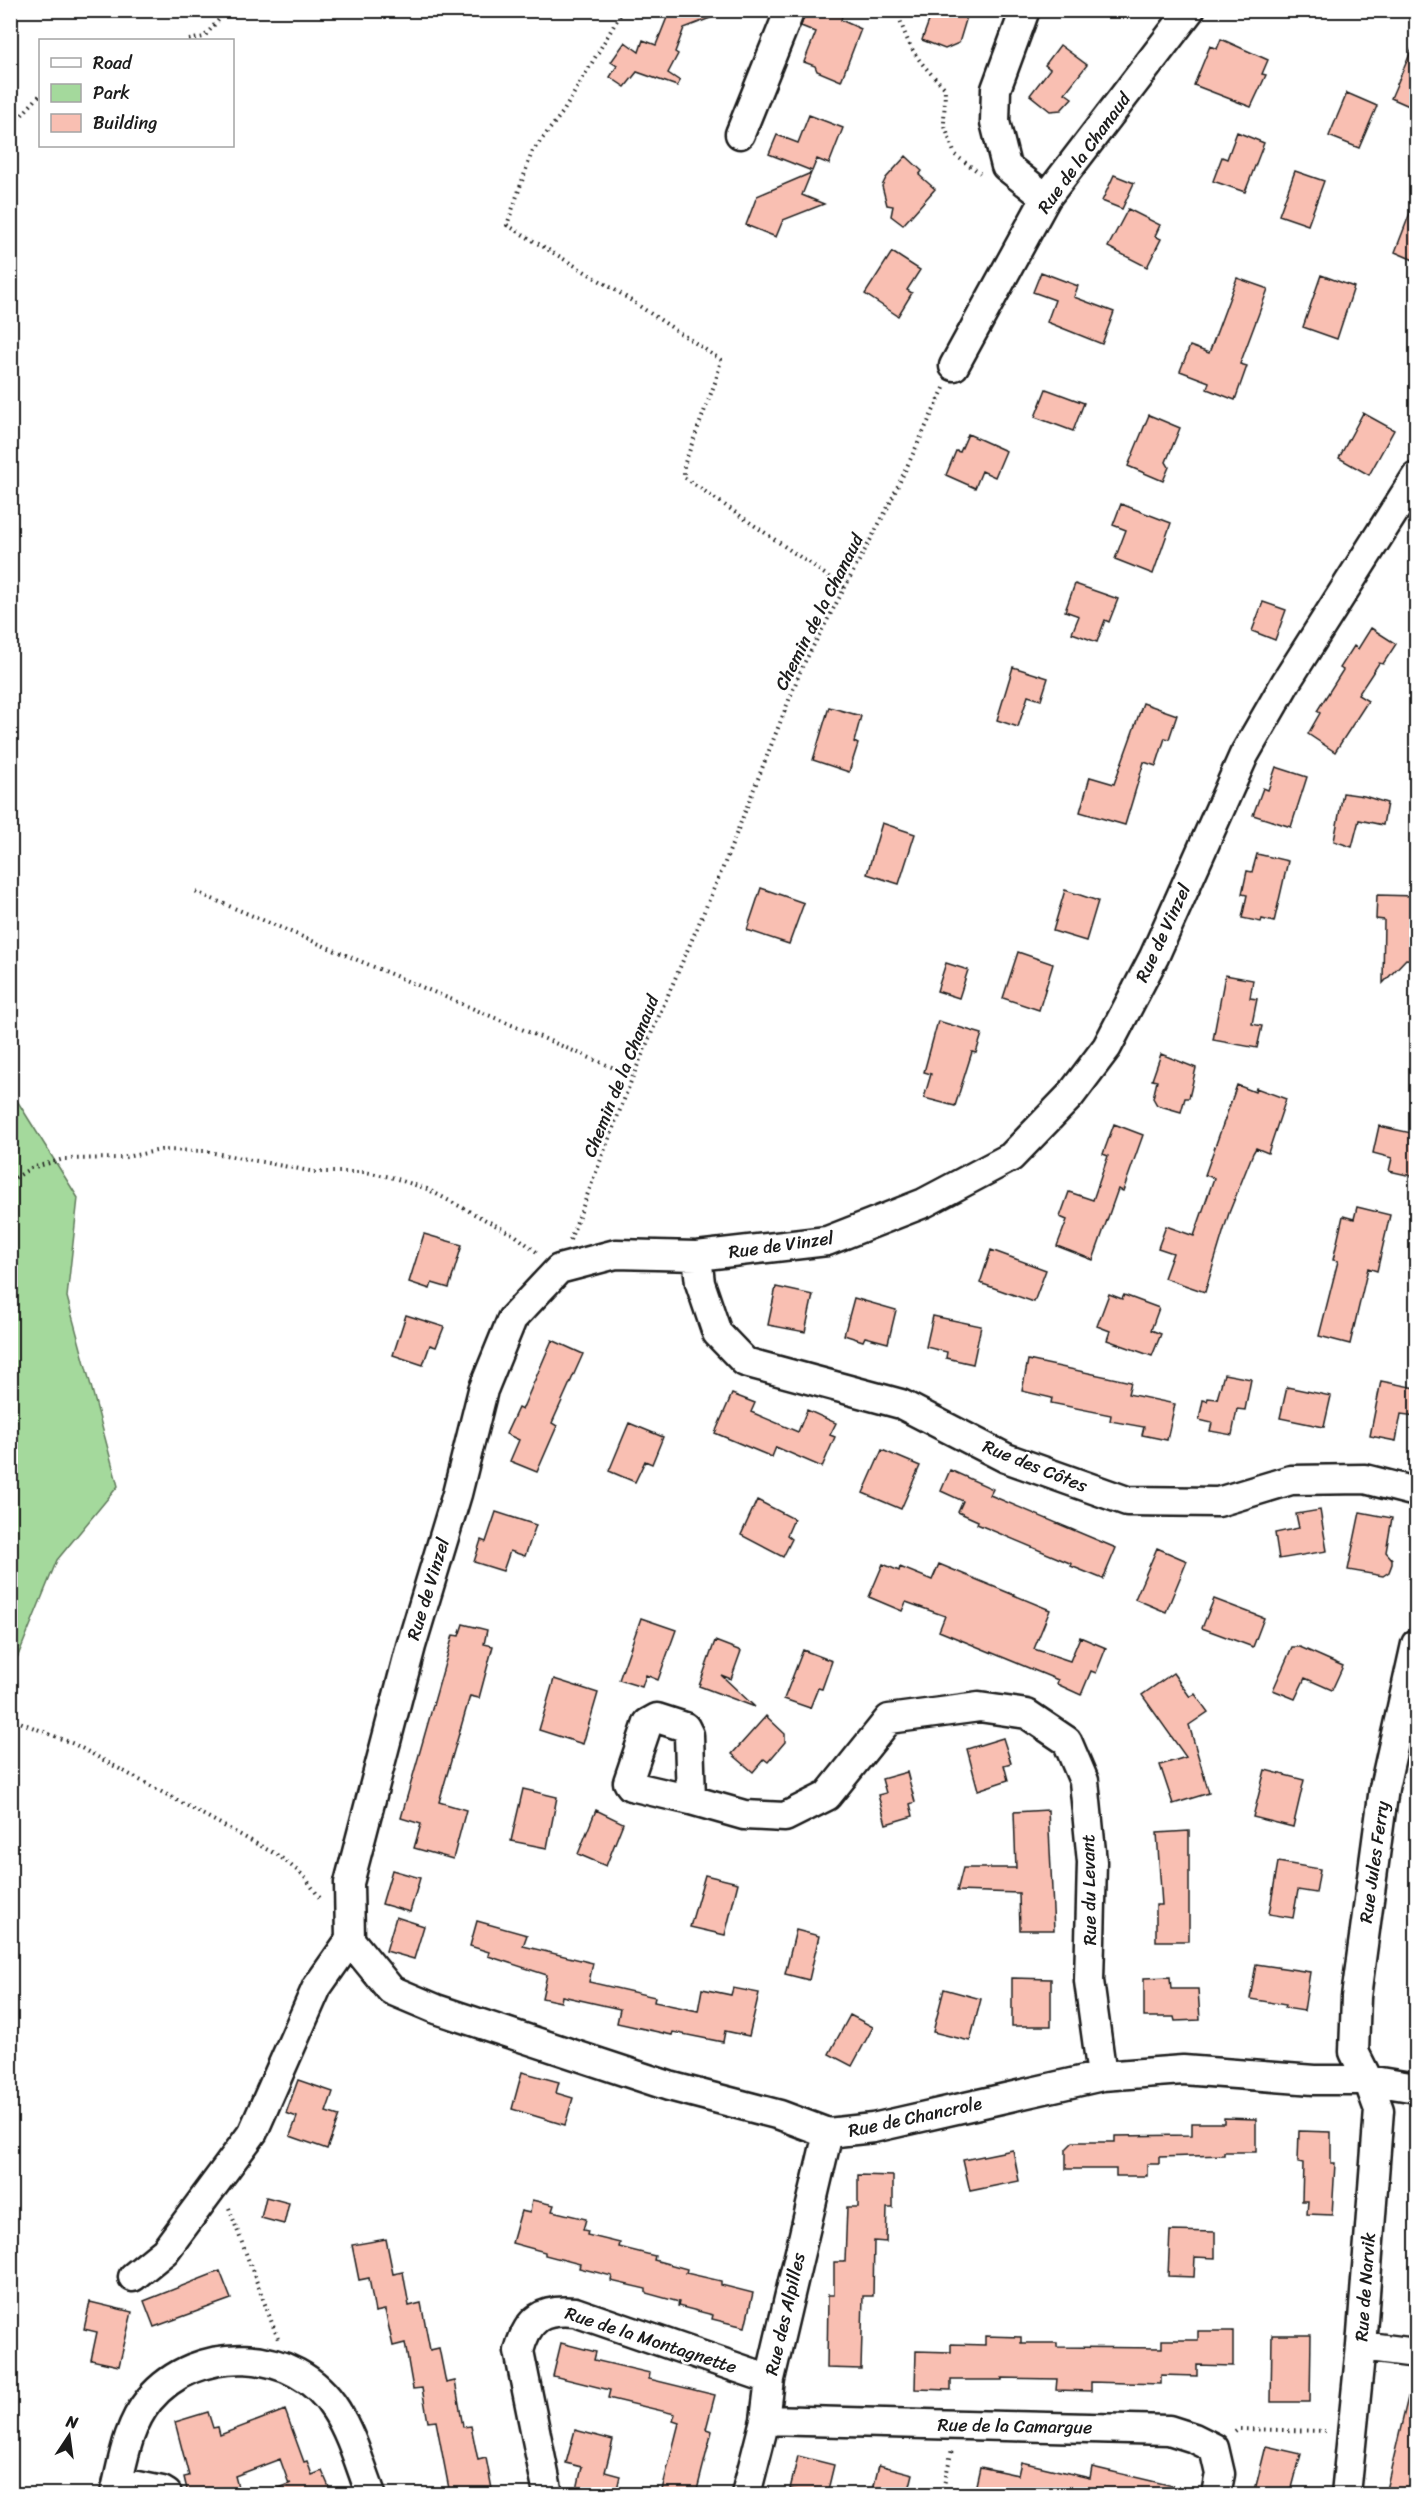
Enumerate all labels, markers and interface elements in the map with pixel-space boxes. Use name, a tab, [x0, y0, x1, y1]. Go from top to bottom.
legend	[39, 39, 234, 147]
text: Road	[93, 47, 133, 79]
text: Park	[93, 77, 130, 109]
street label: Rue de la Chanaud	[1029, 84, 1140, 221]
text: Building	[93, 107, 157, 139]
street label: Chemin de la Chanaud	[766, 527, 873, 696]
street label: Rue de Vinzel	[1126, 878, 1200, 988]
street label: Chemin de la Chanaud	[574, 989, 669, 1162]
street label: Rue de Vinzel	[726, 1222, 836, 1268]
street label: Rue des Côtes	[978, 1430, 1093, 1502]
street label: Rue de Vinzel	[397, 1533, 459, 1644]
street label: Rue Jules Ferry	[1350, 1798, 1399, 1925]
street label: Rue du Levant	[1072, 1834, 1106, 1946]
street label: Rue de Chancrole	[845, 2087, 985, 2147]
street label: Rue de Narvik	[1345, 2231, 1385, 2343]
street label: Rue des Alpilles	[755, 2249, 815, 2378]
street label: Rue de la Montagnette	[561, 2297, 741, 2383]
north arrow	[39, 2406, 99, 2466]
text: N	[63, 2406, 82, 2437]
street label: Rue de la Camargue	[937, 2409, 1093, 2443]

